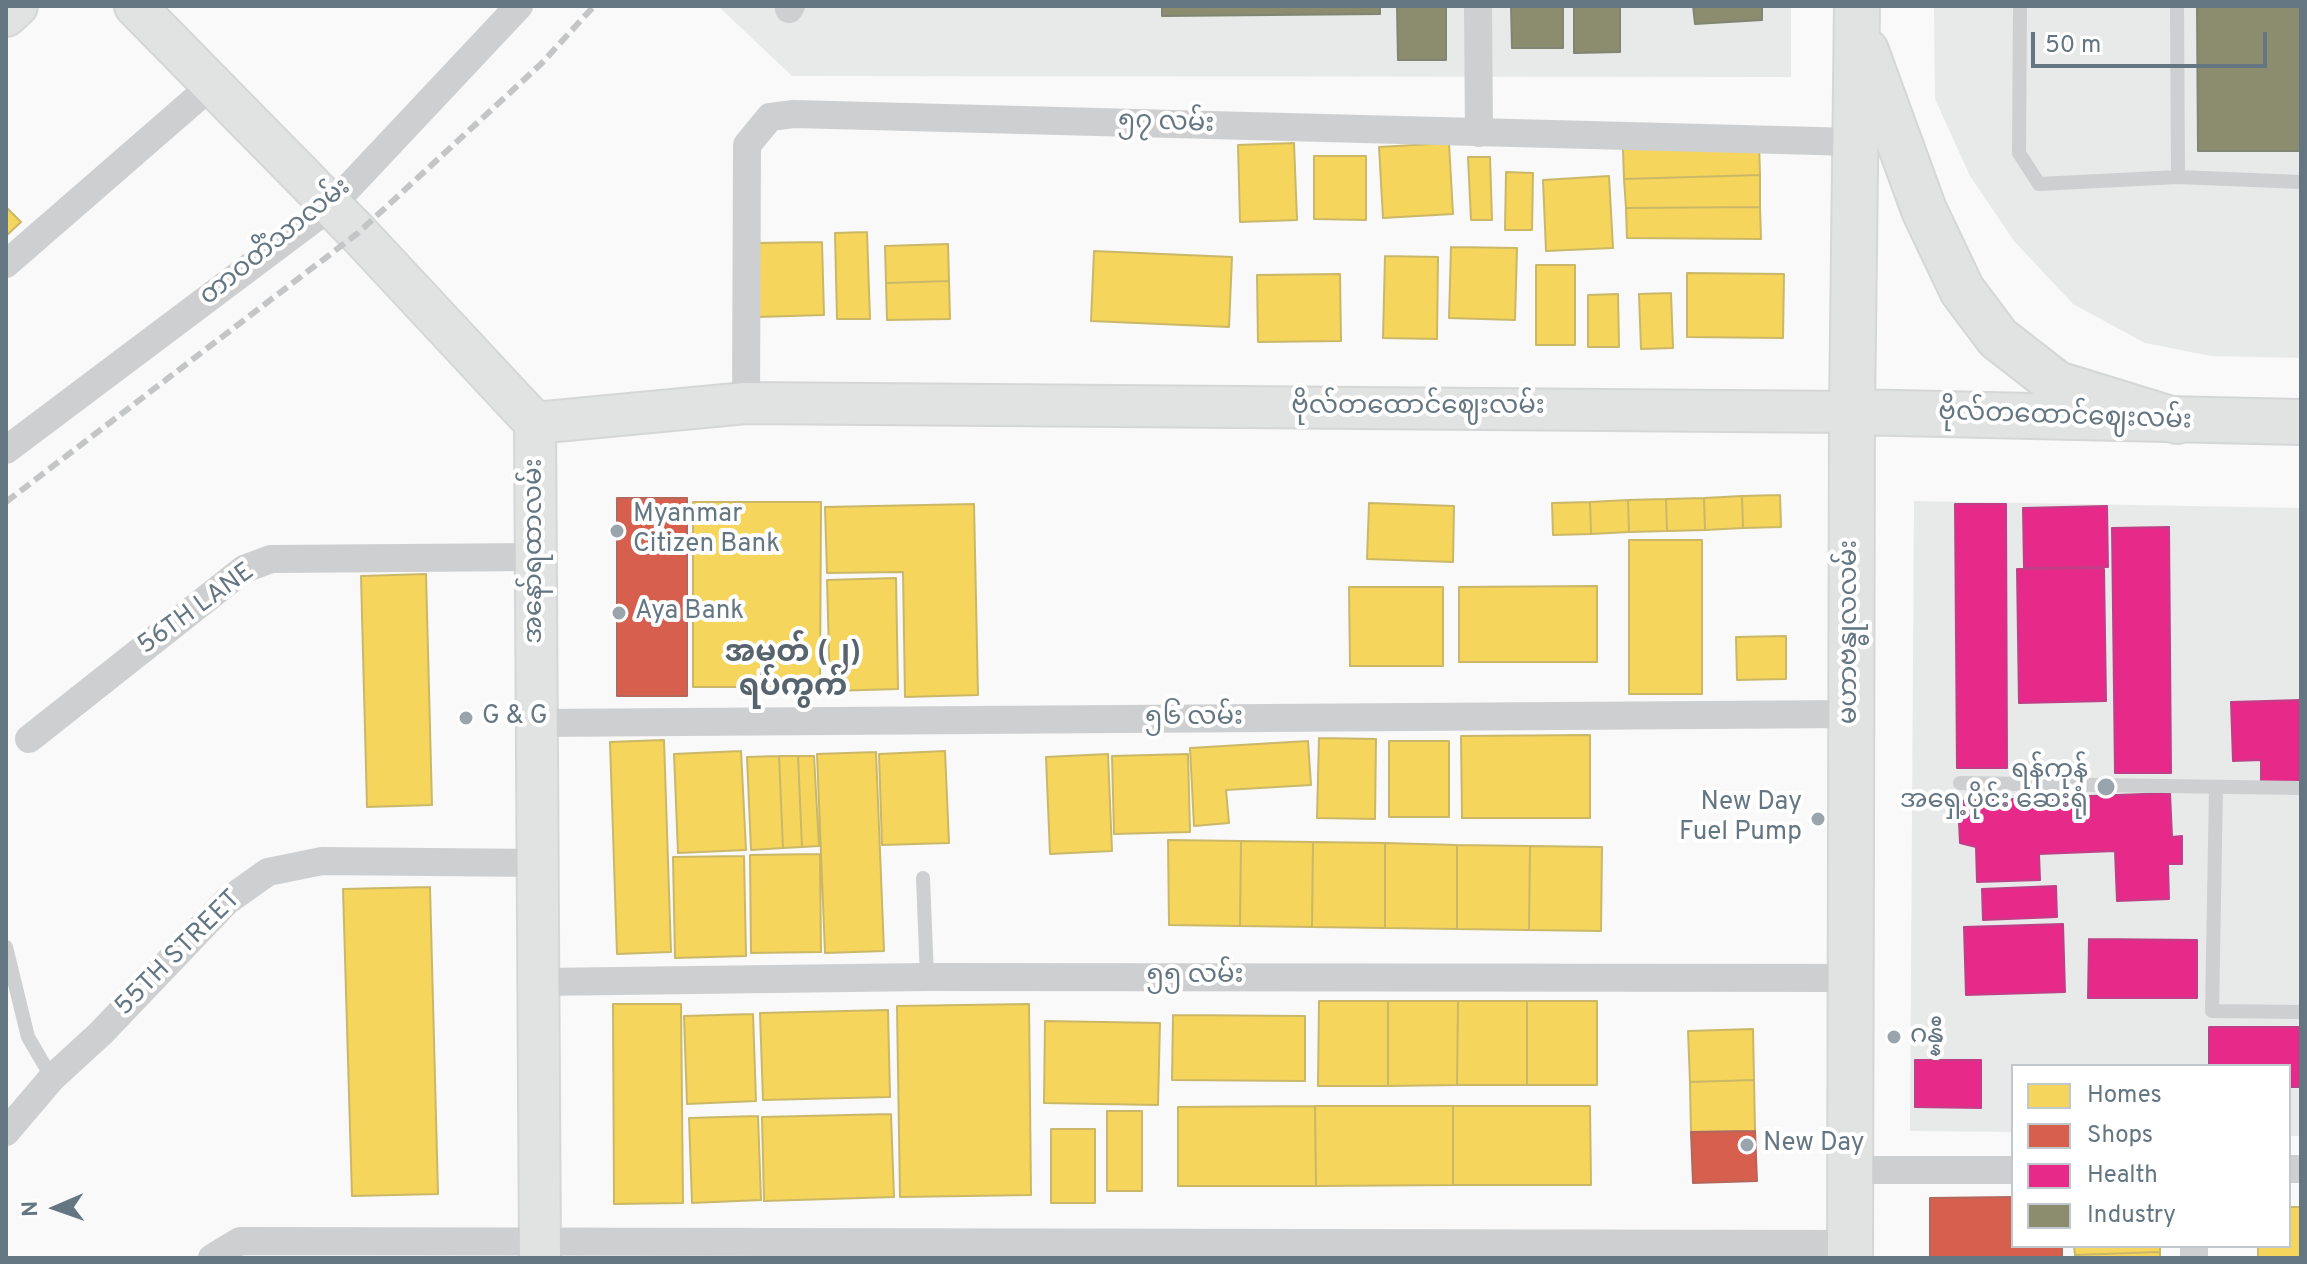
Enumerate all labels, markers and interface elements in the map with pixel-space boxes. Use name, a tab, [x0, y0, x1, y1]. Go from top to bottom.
scale bar	[2035, 16, 2271, 66]
text: 50 m	[2045, 31, 2101, 61]
street label: ၅၇ လမ်း	[1117, 107, 1215, 141]
street label: တာဝတိံသာလမ်း	[194, 173, 358, 313]
street label: ဗိုလ်တထောင်ဈေးလမ်း	[1291, 392, 1545, 424]
street label: ဗိုလ်တထောင်ဈေးလမ်း	[1938, 398, 2192, 438]
street label: အနော်ရထာလမ်း	[520, 458, 552, 644]
place label: Myanmar Citizen Bank	[633, 500, 780, 562]
marker: Myanmar Citizen Bank	[608, 522, 626, 540]
street label: မဟာဗန္ဓုလလမ်း	[1835, 540, 1867, 724]
street label: 56TH LANE	[133, 557, 261, 663]
place label: Aya Bank	[635, 597, 744, 629]
marker: Aya Bank	[610, 604, 628, 622]
district label: အမှတ် (၂) ရပ်ကွက်	[725, 637, 861, 708]
place label: G & G	[482, 702, 548, 734]
street label: ၅၆ လမ်း	[1145, 703, 1243, 735]
marker: G & G	[457, 709, 475, 727]
place label: ရန်ကုန် အရှေ့ပိုင်း ဆေးရုံ	[1900, 756, 2088, 818]
marker: ရန်ကုန် အရှေ့ပိုင်း ဆေးရုံ	[2095, 776, 2117, 798]
place label: New Day Fuel Pump	[1679, 788, 1802, 850]
marker: New Day Fuel Pump	[1809, 810, 1827, 828]
street label: 55TH STREET	[110, 885, 248, 1023]
street label: ၅၅ လမ်း	[1146, 961, 1244, 993]
place label: ဂန္နီ	[1910, 1021, 1944, 1053]
marker: ဂန္နီ	[1885, 1028, 1903, 1046]
legend	[2011, 1064, 2291, 1248]
text: Homes	[2087, 1081, 2162, 1111]
text: Shops	[2087, 1121, 2153, 1151]
place label: New Day	[1763, 1129, 1865, 1161]
marker: New Day	[1738, 1136, 1756, 1154]
text: Health	[2087, 1161, 2158, 1191]
north arrow	[16, 1168, 96, 1248]
text: N	[18, 1200, 45, 1217]
text: Industry	[2087, 1201, 2176, 1231]

